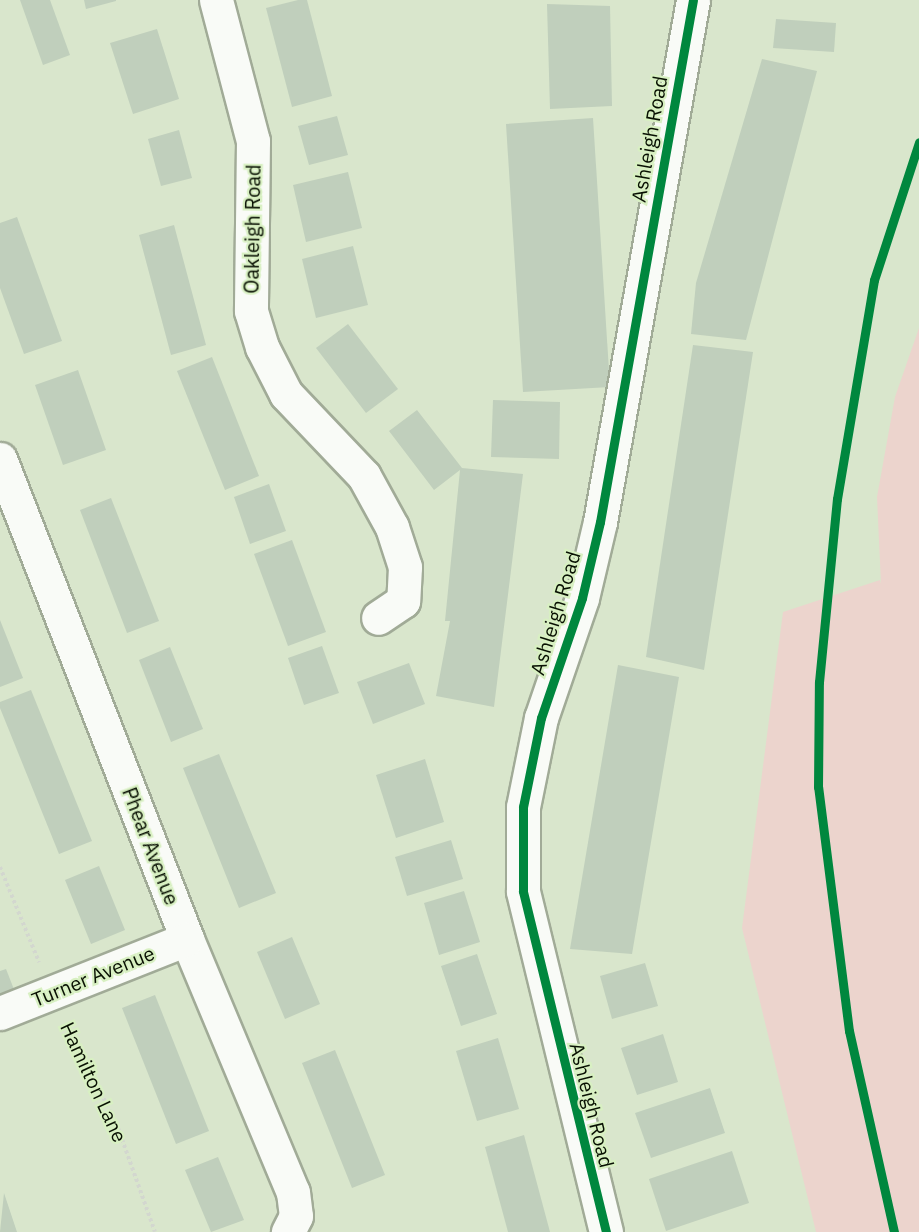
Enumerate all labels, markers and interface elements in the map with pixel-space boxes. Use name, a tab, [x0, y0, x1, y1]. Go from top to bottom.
street label: Ashleigh Road	[626, 74, 672, 204]
street label: Oakleigh Road	[239, 164, 265, 294]
street label: Ashleigh Road	[525, 548, 585, 678]
street label: Phear Avenue	[118, 784, 184, 908]
street label: Turner Avenue	[28, 940, 158, 1012]
street label: Hamilton Lane	[56, 1018, 132, 1146]
street label: Ashleigh Road	[565, 1040, 619, 1170]

